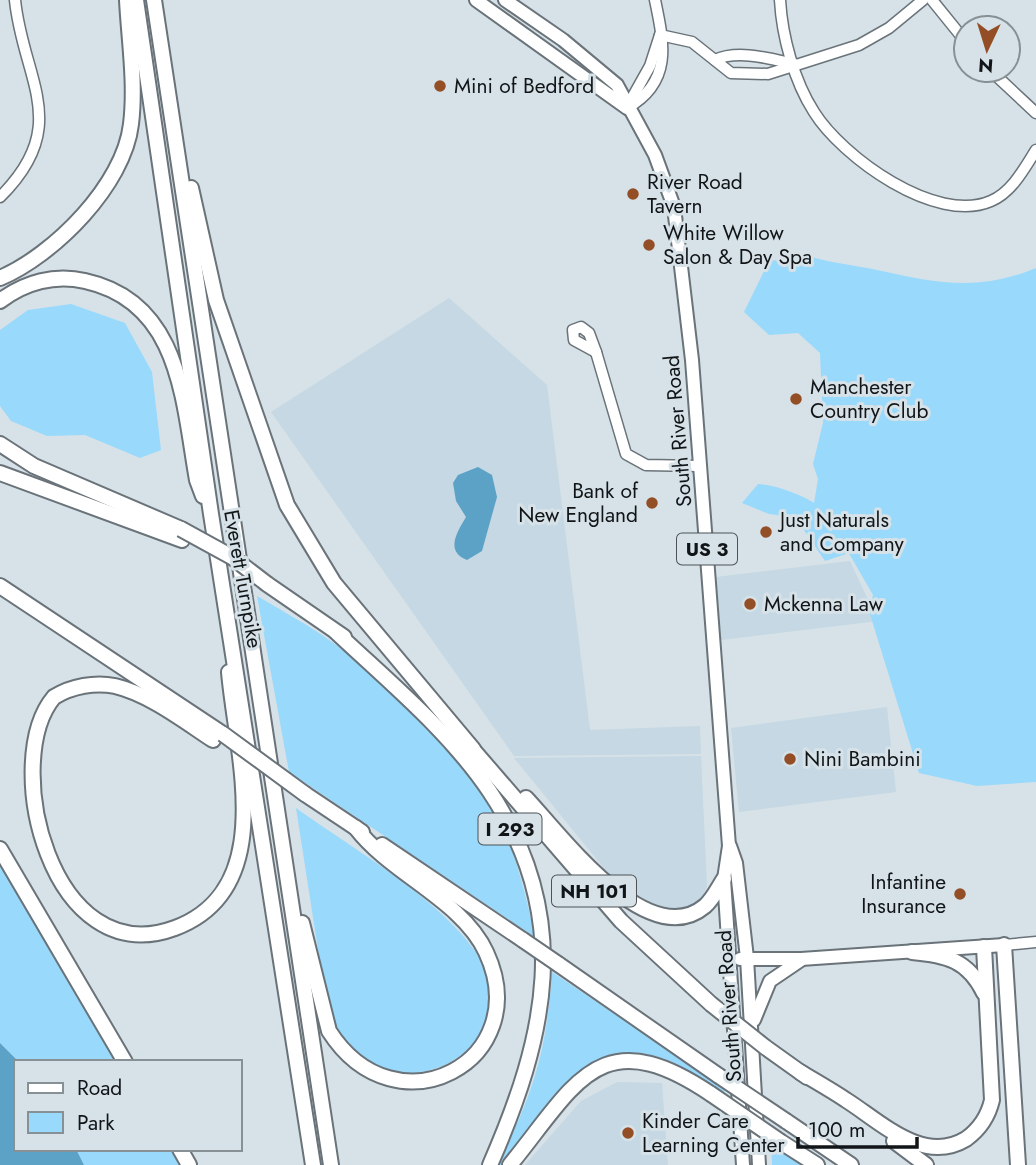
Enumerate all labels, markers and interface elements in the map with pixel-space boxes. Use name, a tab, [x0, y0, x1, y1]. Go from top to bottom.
north arrow	[952, 14, 1022, 84]
text: N	[977, 51, 994, 79]
place label: Mini of Bedford	[454, 71, 594, 101]
marker: Mini of Bedford	[432, 78, 448, 94]
place label: River Road Tavern	[647, 167, 743, 221]
marker: River Road Tavern	[625, 186, 641, 202]
place label: White Willow Salon & Day Spa	[663, 218, 812, 272]
marker: White Willow Salon & Day Spa	[641, 237, 657, 253]
street label: South River Road	[656, 354, 700, 508]
place label: Manchester Country Club	[810, 372, 929, 426]
marker: Manchester Country Club	[788, 391, 804, 407]
place label: Bank of New England	[518, 476, 639, 530]
marker: Bank of New England	[644, 495, 660, 511]
place label: Just Naturals and Company	[777, 505, 905, 559]
street label: Everett Turnpike	[216, 508, 270, 651]
marker: Just Naturals and Company	[758, 524, 774, 540]
road number: US 3	[677, 534, 737, 564]
place label: Mckenna Law	[764, 589, 884, 619]
marker: Mckenna Law	[742, 596, 758, 612]
place label: Nini Bambini	[804, 744, 921, 774]
marker: Nini Bambini	[782, 751, 798, 767]
road number: I 293	[478, 814, 542, 844]
place label: Infantine Insurance	[861, 867, 946, 921]
road number: NH 101	[552, 876, 636, 906]
marker: Infantine Insurance	[952, 886, 968, 902]
street label: South River Road	[709, 929, 749, 1083]
legend	[14, 1060, 242, 1151]
text: Road	[77, 1073, 122, 1103]
place label: Kinder Care Learning Center	[642, 1106, 785, 1160]
scale bar	[798, 1106, 917, 1150]
text: Park	[77, 1108, 115, 1138]
text: 100 m	[808, 1115, 865, 1145]
marker: Kinder Care Learning Center	[620, 1125, 636, 1141]

